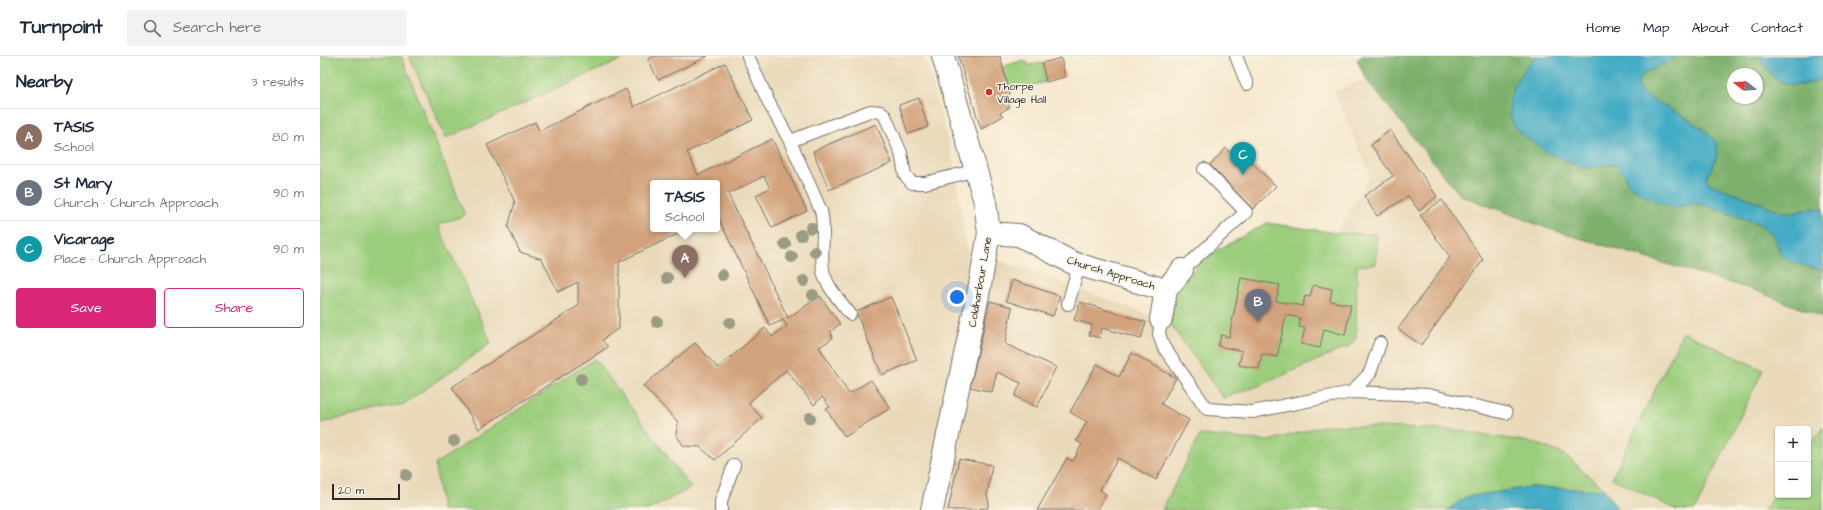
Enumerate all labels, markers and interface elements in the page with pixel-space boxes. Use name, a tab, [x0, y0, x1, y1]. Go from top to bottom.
search box	[127, 10, 407, 46]
text: Turnpoint	[20, 14, 103, 41]
icon: search	[141, 17, 163, 39]
text: Search here	[173, 17, 261, 38]
text: Home	[1586, 18, 1621, 38]
text: Map	[1643, 18, 1669, 38]
text: About	[1691, 18, 1729, 38]
text: Contact	[1751, 18, 1803, 38]
north arrow	[1727, 68, 1763, 104]
text: Nearby	[16, 70, 73, 94]
text: 3 results	[251, 73, 304, 91]
place label: Thorpe Village Hall	[997, 79, 1047, 108]
marker: Thorpe Village Hall	[984, 87, 994, 97]
text: TASIS	[54, 117, 95, 138]
text: A	[25, 128, 33, 146]
text: 80 m	[272, 128, 304, 146]
text: School	[54, 138, 94, 156]
pin: C	[1230, 142, 1256, 175]
text: St Mary	[54, 173, 112, 194]
popup	[650, 180, 720, 232]
text: B	[24, 184, 34, 202]
text: 90 m	[273, 184, 304, 202]
text: TASIS	[665, 187, 705, 208]
text: Church · Church Approach	[54, 194, 218, 212]
text: School	[665, 208, 704, 226]
text: Vicarage	[54, 229, 115, 250]
street label: Coldharbour Lane	[965, 236, 995, 328]
text: C	[24, 240, 34, 258]
text: 90 m	[273, 240, 304, 258]
pin: A	[672, 245, 698, 278]
text: Place · Church Approach	[54, 250, 206, 268]
street label: Church Approach	[1065, 252, 1157, 294]
your location	[947, 287, 967, 307]
button: Save	[16, 288, 156, 328]
button: Share	[164, 288, 304, 328]
pin: B	[1245, 289, 1271, 322]
map controls	[1775, 426, 1811, 498]
button: +	[1775, 426, 1811, 462]
button: −	[1775, 462, 1811, 498]
scale bar	[332, 482, 400, 501]
text: 20 m	[338, 483, 364, 498]

